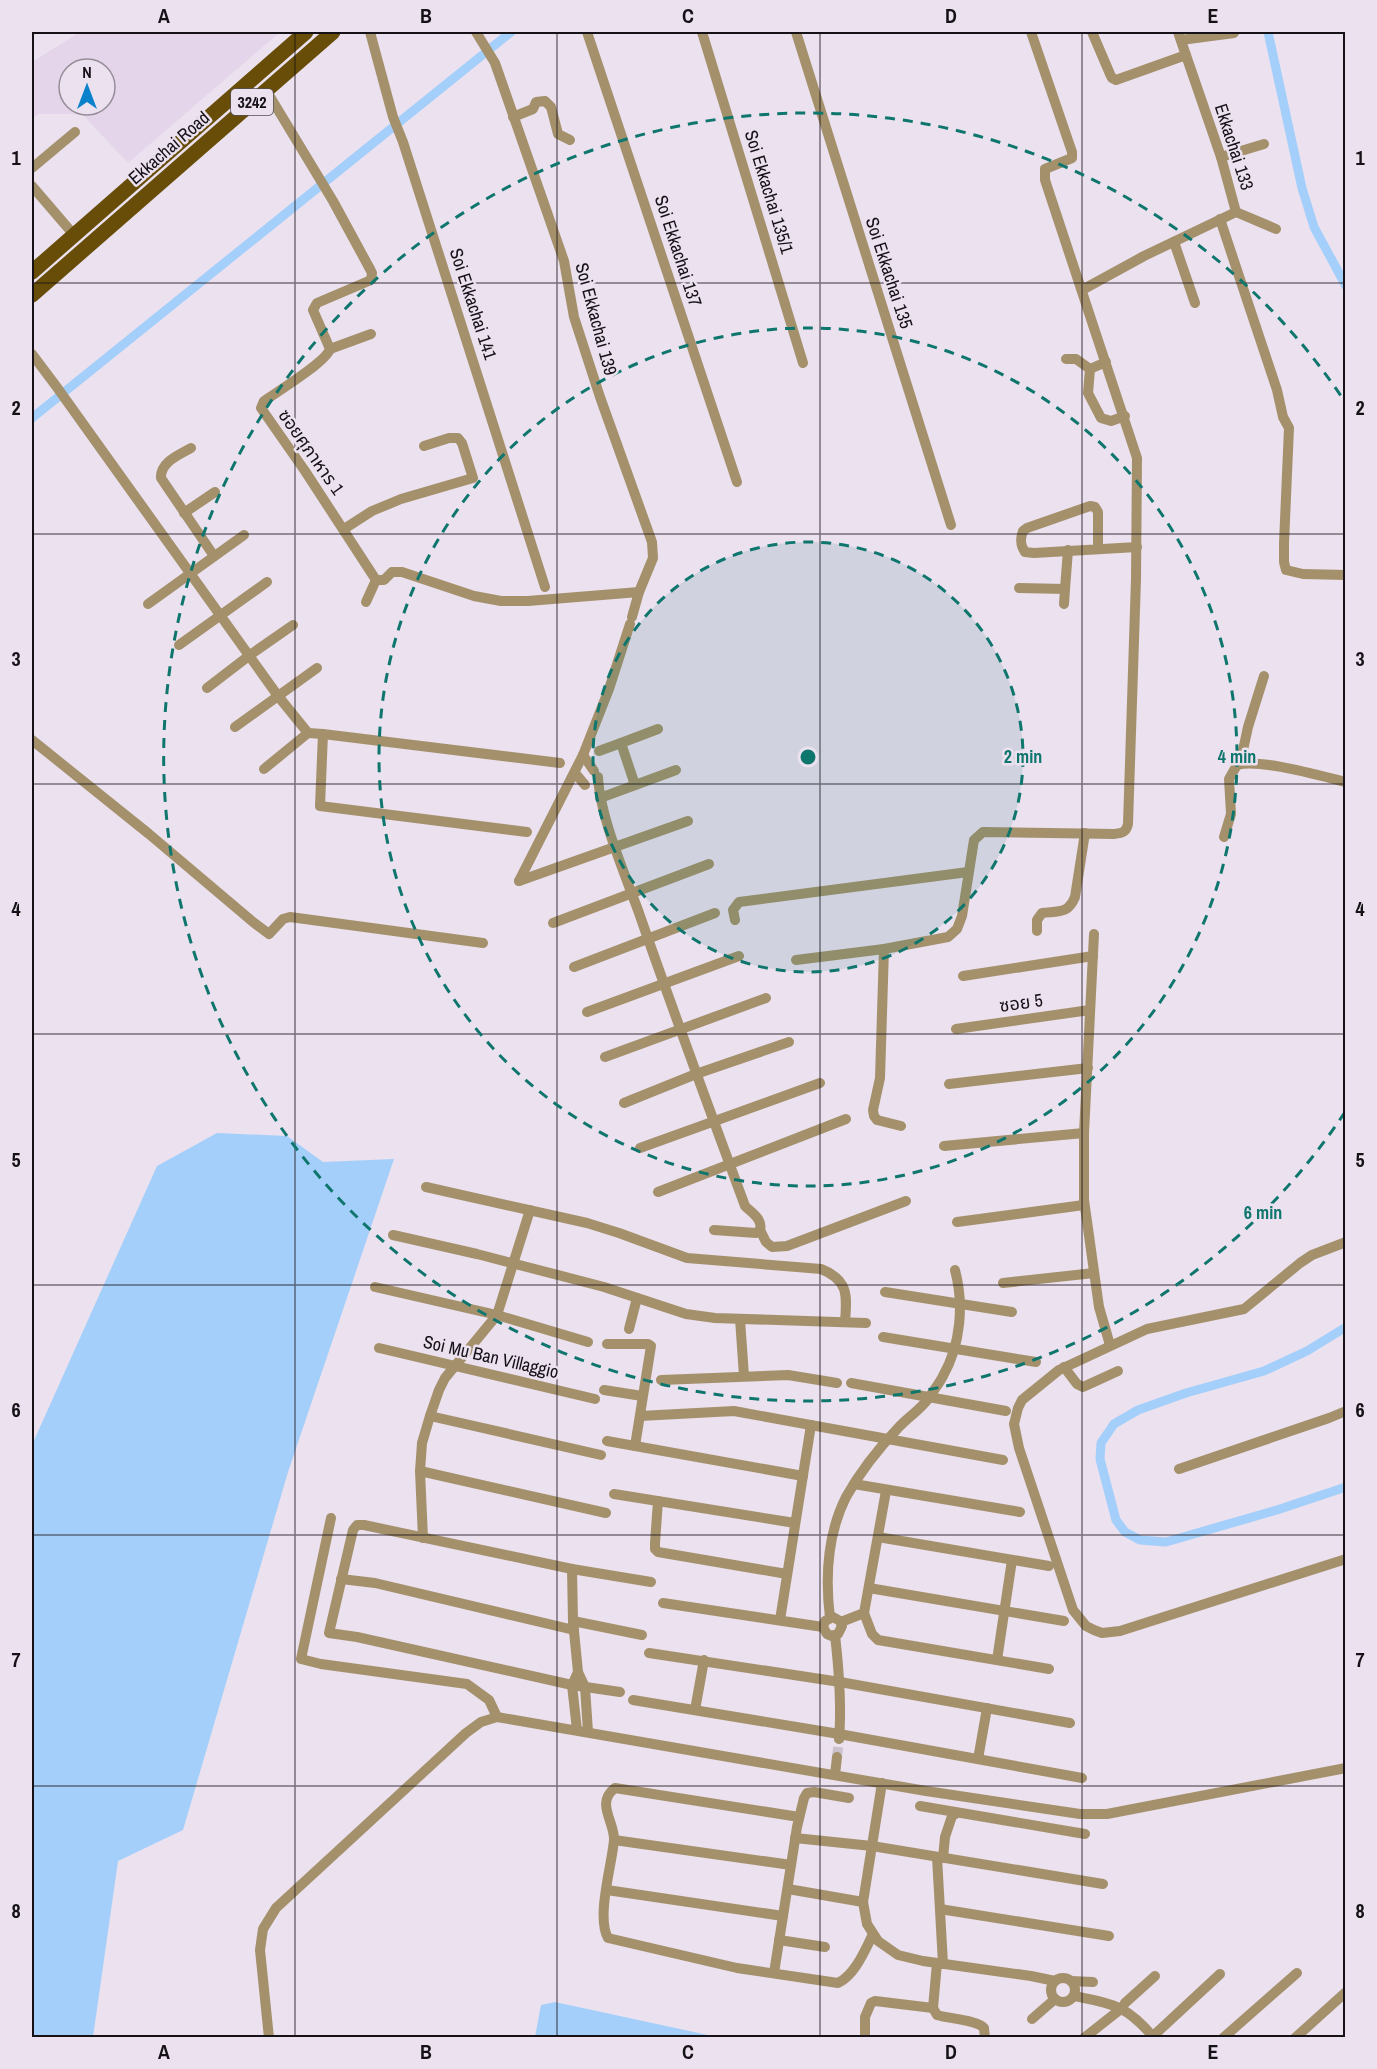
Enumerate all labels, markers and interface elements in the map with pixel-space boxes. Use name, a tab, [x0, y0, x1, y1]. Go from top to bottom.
text: A	[158, 2, 170, 29]
text: B	[420, 2, 432, 29]
text: C	[682, 2, 694, 29]
text: D	[945, 2, 957, 29]
text: E	[1208, 2, 1219, 29]
north arrow	[57, 57, 117, 117]
text: N	[82, 61, 92, 83]
road number: 3242	[231, 89, 273, 115]
street label: Ekkachai 133	[1209, 100, 1260, 193]
street label: Ekkachai Road	[123, 105, 215, 190]
street label: Soi Ekkachai 135/1	[739, 127, 800, 257]
text: 1	[11, 144, 21, 171]
text: 1	[1355, 144, 1365, 171]
street label: Soi Ekkachai 137	[649, 192, 708, 310]
street label: Soi Ekkachai 135	[860, 214, 919, 332]
street label: Soi Ekkachai 141	[444, 245, 503, 363]
street label: Soi Ekkachai 139	[569, 260, 624, 378]
text: 2	[11, 394, 21, 421]
text: 2	[1355, 394, 1365, 421]
street label: ซอยศุภาหาร 1	[273, 404, 351, 500]
text: 3	[11, 645, 21, 672]
text: 3	[1355, 645, 1365, 672]
text: 2 min	[1004, 744, 1042, 769]
text: 4 min	[1218, 744, 1256, 769]
centre of rings	[798, 747, 818, 767]
text: 4	[11, 895, 21, 922]
text: 4	[1355, 895, 1365, 922]
street label: ซอย 5	[998, 987, 1044, 1018]
text: 5	[11, 1146, 21, 1173]
text: 5	[1355, 1146, 1365, 1173]
text: 6 min	[1244, 1200, 1282, 1225]
street label: Soi Mu Ban Villaggio	[421, 1329, 561, 1384]
text: 6	[11, 1396, 21, 1423]
text: 6	[1355, 1396, 1365, 1423]
text: 7	[11, 1646, 21, 1673]
text: 7	[1355, 1646, 1365, 1673]
text: 8	[11, 1897, 21, 1924]
text: 8	[1355, 1897, 1365, 1924]
text: A	[158, 2038, 170, 2065]
text: B	[420, 2038, 432, 2065]
text: C	[682, 2038, 694, 2065]
text: D	[945, 2038, 957, 2065]
text: E	[1208, 2038, 1219, 2065]

